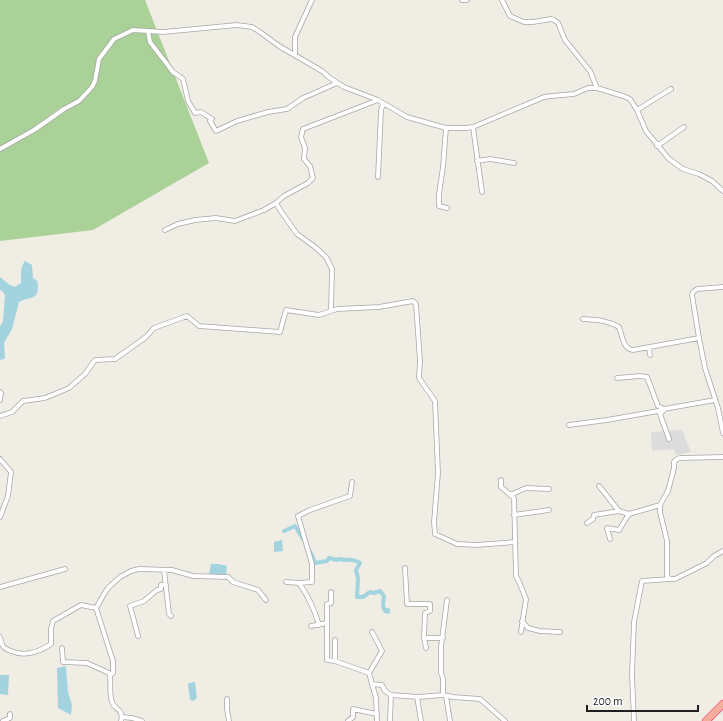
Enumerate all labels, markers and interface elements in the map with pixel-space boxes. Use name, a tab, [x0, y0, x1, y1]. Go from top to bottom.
scale bar	[587, 687, 698, 713]
text: 200 m	[593, 695, 623, 707]

